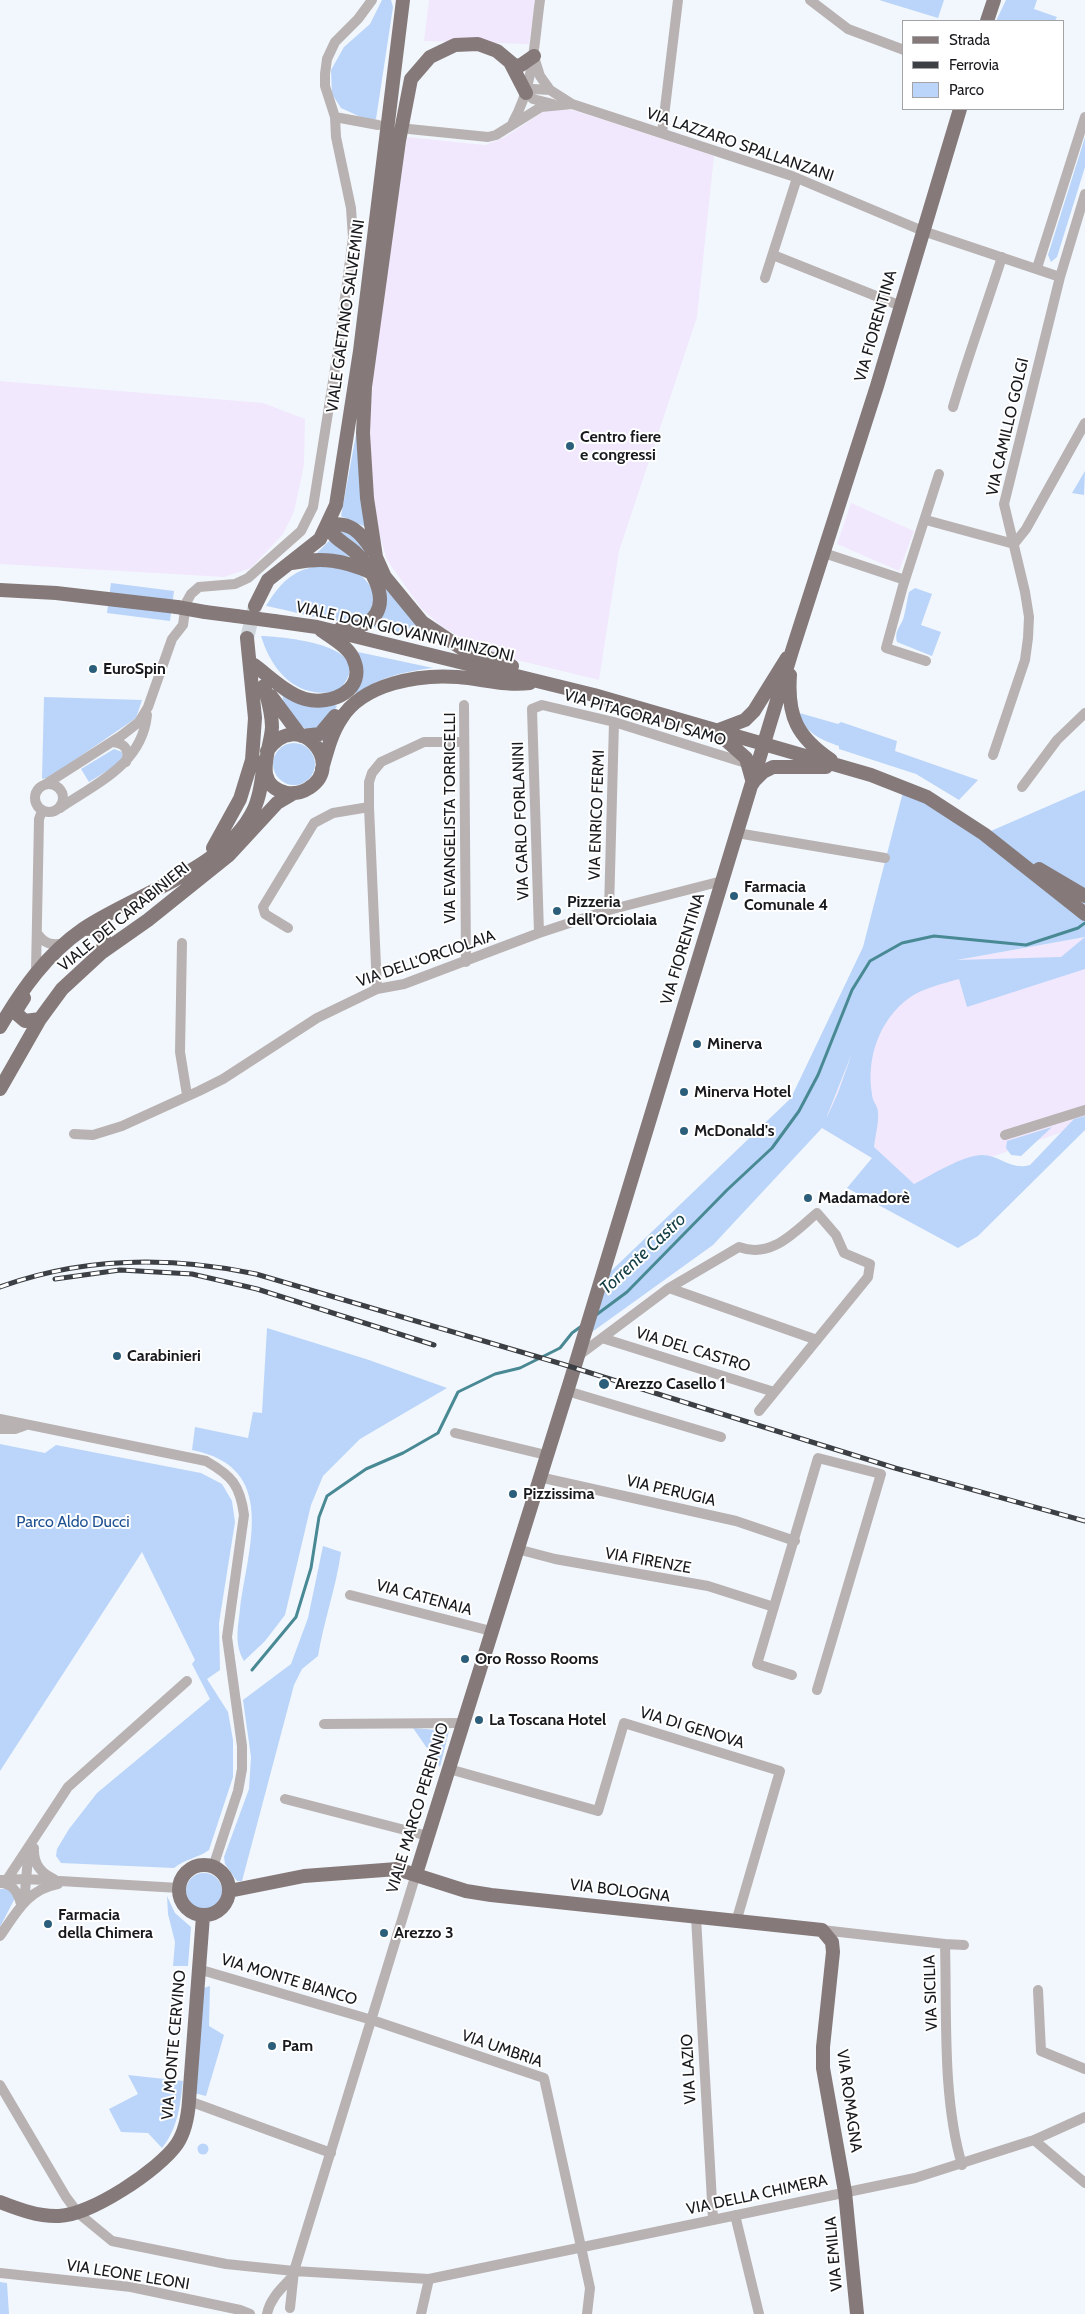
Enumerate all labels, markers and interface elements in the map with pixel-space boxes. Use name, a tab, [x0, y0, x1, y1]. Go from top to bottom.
legend	[902, 20, 1065, 110]
text: Strada	[949, 31, 990, 49]
text: Ferrovia	[949, 56, 999, 74]
text: Parco	[949, 81, 984, 99]
street label: VIA LAZZARO SPALLANZANI	[644, 104, 836, 186]
street label: VIALE GAETANO SALVEMINI	[323, 218, 369, 414]
street label: VIA FIORENTINA	[851, 268, 901, 384]
street label: VIA CAMILLO GOLGI	[983, 356, 1033, 498]
place label: Centro fiere e congressi	[580, 427, 661, 465]
marker: Centro fiere e congressi	[564, 440, 576, 452]
street label: VIALE DON GIOVANNI MINZONI	[294, 598, 516, 666]
place label: EuroSpin	[103, 659, 166, 679]
marker: EuroSpin	[87, 663, 99, 675]
street label: VIA PITAGORA DI SAMO	[562, 686, 728, 750]
street label: VIA EVANGELISTA TORRICELLI	[440, 712, 460, 924]
street label: VIA CARLO FORLANINI	[509, 741, 533, 901]
street label: VIA ENRICO FERMI	[585, 749, 609, 881]
street label: VIALE DEI CARABINIERI	[55, 858, 193, 976]
place label: Farmacia Comunale 4	[744, 877, 828, 915]
marker: Farmacia Comunale 4	[728, 890, 740, 902]
street label: VIA FIORENTINA	[657, 891, 709, 1007]
place label: Pizzeria dell'Orciolaia	[567, 892, 657, 930]
marker: Pizzeria dell'Orciolaia	[551, 905, 563, 917]
street label: VIA DELL'ORCIOLAIA	[354, 926, 498, 992]
place label: Minerva	[707, 1034, 762, 1054]
marker: Minerva	[691, 1038, 703, 1050]
place label: Minerva Hotel	[694, 1082, 791, 1102]
marker: Minerva Hotel	[678, 1086, 690, 1098]
place label: McDonald's	[694, 1121, 774, 1141]
marker: McDonald's	[678, 1125, 690, 1137]
place label: Madamadorè	[818, 1188, 910, 1208]
marker: Madamadorè	[802, 1192, 814, 1204]
water label: Torrente Castro	[595, 1209, 691, 1299]
street label: VIA DEL CASTRO	[633, 1323, 753, 1377]
place label: Carabinieri	[127, 1346, 201, 1366]
marker: Carabinieri	[111, 1350, 123, 1362]
place label: Arezzo Casello 1	[615, 1374, 726, 1394]
marker: Arezzo Casello 1	[597, 1377, 611, 1391]
street label: VIA PERUGIA	[624, 1471, 718, 1511]
place label: Pizzissima	[523, 1484, 594, 1504]
marker: Pizzissima	[507, 1488, 519, 1500]
park label: Parco Aldo Ducci	[16, 1512, 130, 1532]
street label: VIA FIRENZE	[603, 1544, 693, 1578]
street label: VIA CATENAIA	[374, 1576, 474, 1620]
place label: Oro Rosso Rooms	[475, 1649, 599, 1669]
marker: Oro Rosso Rooms	[459, 1653, 471, 1665]
street label: VIA DI GENOVA	[637, 1703, 747, 1753]
place label: La Toscana Hotel	[489, 1710, 606, 1730]
marker: La Toscana Hotel	[473, 1714, 485, 1726]
street label: VIALE MARCO PERENNIO	[383, 1720, 453, 1896]
street label: VIA BOLOGNA	[569, 1875, 671, 1907]
place label: Farmacia della Chimera	[58, 1905, 153, 1943]
marker: Farmacia della Chimera	[42, 1918, 54, 1930]
place label: Arezzo 3	[394, 1923, 454, 1943]
marker: Arezzo 3	[378, 1927, 390, 1939]
street label: VIA MONTE BIANCO	[219, 1950, 359, 2010]
street label: VIA SICILIA	[920, 1954, 942, 2032]
street label: VIA MONTE CERVINO	[158, 1969, 190, 2121]
street label: VIA UMBRIA	[459, 2026, 545, 2072]
street label: VIA LAZIO	[678, 2033, 700, 2105]
place label: Pam	[282, 2036, 313, 2056]
marker: Pam	[266, 2040, 278, 2052]
street label: VIA ROMAGNA	[832, 2048, 866, 2154]
street label: VIA DELLA CHIMERA	[685, 2171, 829, 2219]
street label: VIA EMILIA	[821, 2216, 847, 2292]
street label: VIA LEONE LEONI	[65, 2256, 191, 2294]

